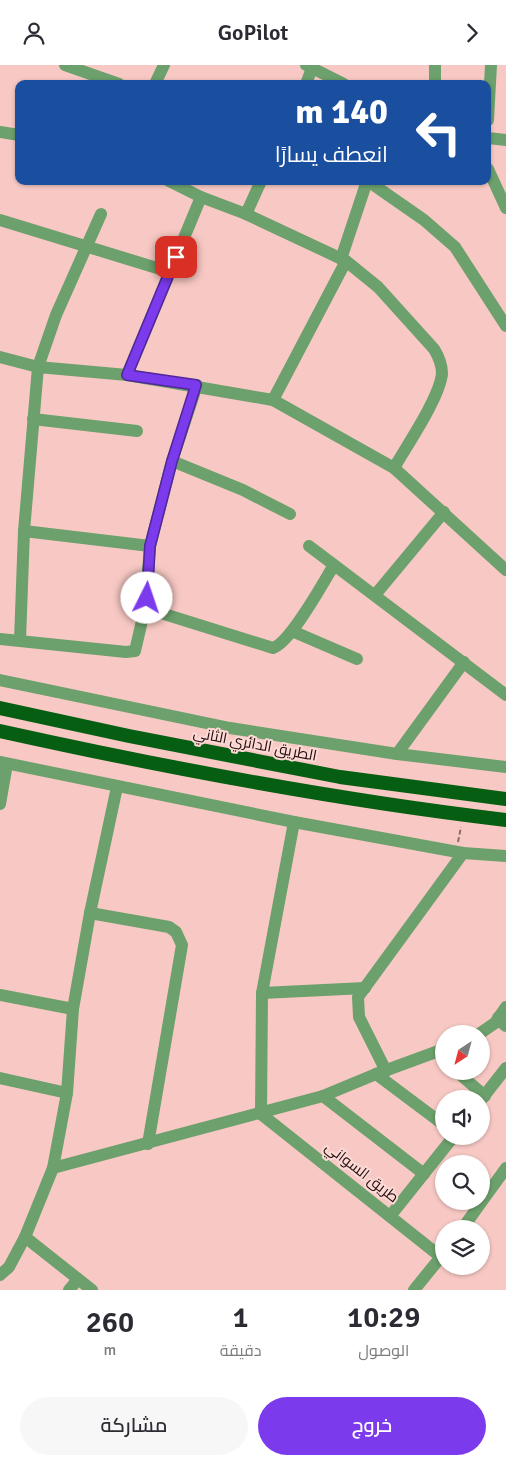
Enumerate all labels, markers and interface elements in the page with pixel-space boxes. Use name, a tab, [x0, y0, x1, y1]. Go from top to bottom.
icon: person	[20, 19, 48, 47]
text: GoPilot	[218, 19, 288, 46]
icon: forward	[458, 19, 486, 47]
text: 140 m	[295, 90, 388, 133]
icon: left	[406, 100, 471, 165]
text: انعطف يسارًا	[275, 141, 388, 168]
pin	[155, 236, 197, 278]
icon: arrive	[162, 243, 190, 271]
position arrow	[120, 571, 172, 623]
street label: الطريق الدائري الثاني	[191, 723, 318, 768]
north arrow	[435, 1025, 490, 1080]
map controls	[435, 1025, 490, 1275]
button: sound	[435, 1090, 490, 1145]
street label: طريق السواني	[320, 1138, 402, 1209]
button: search	[435, 1155, 490, 1210]
button: layers	[435, 1220, 490, 1275]
text: 1	[233, 1299, 249, 1336]
text: 10:29	[347, 1299, 420, 1336]
text: 260	[86, 1304, 134, 1341]
text: m	[104, 1340, 116, 1360]
text: دقيقة	[220, 1341, 261, 1361]
text: الوصول	[358, 1341, 409, 1361]
button: مشاركة	[20, 1397, 248, 1455]
button: خروج	[258, 1397, 486, 1455]

